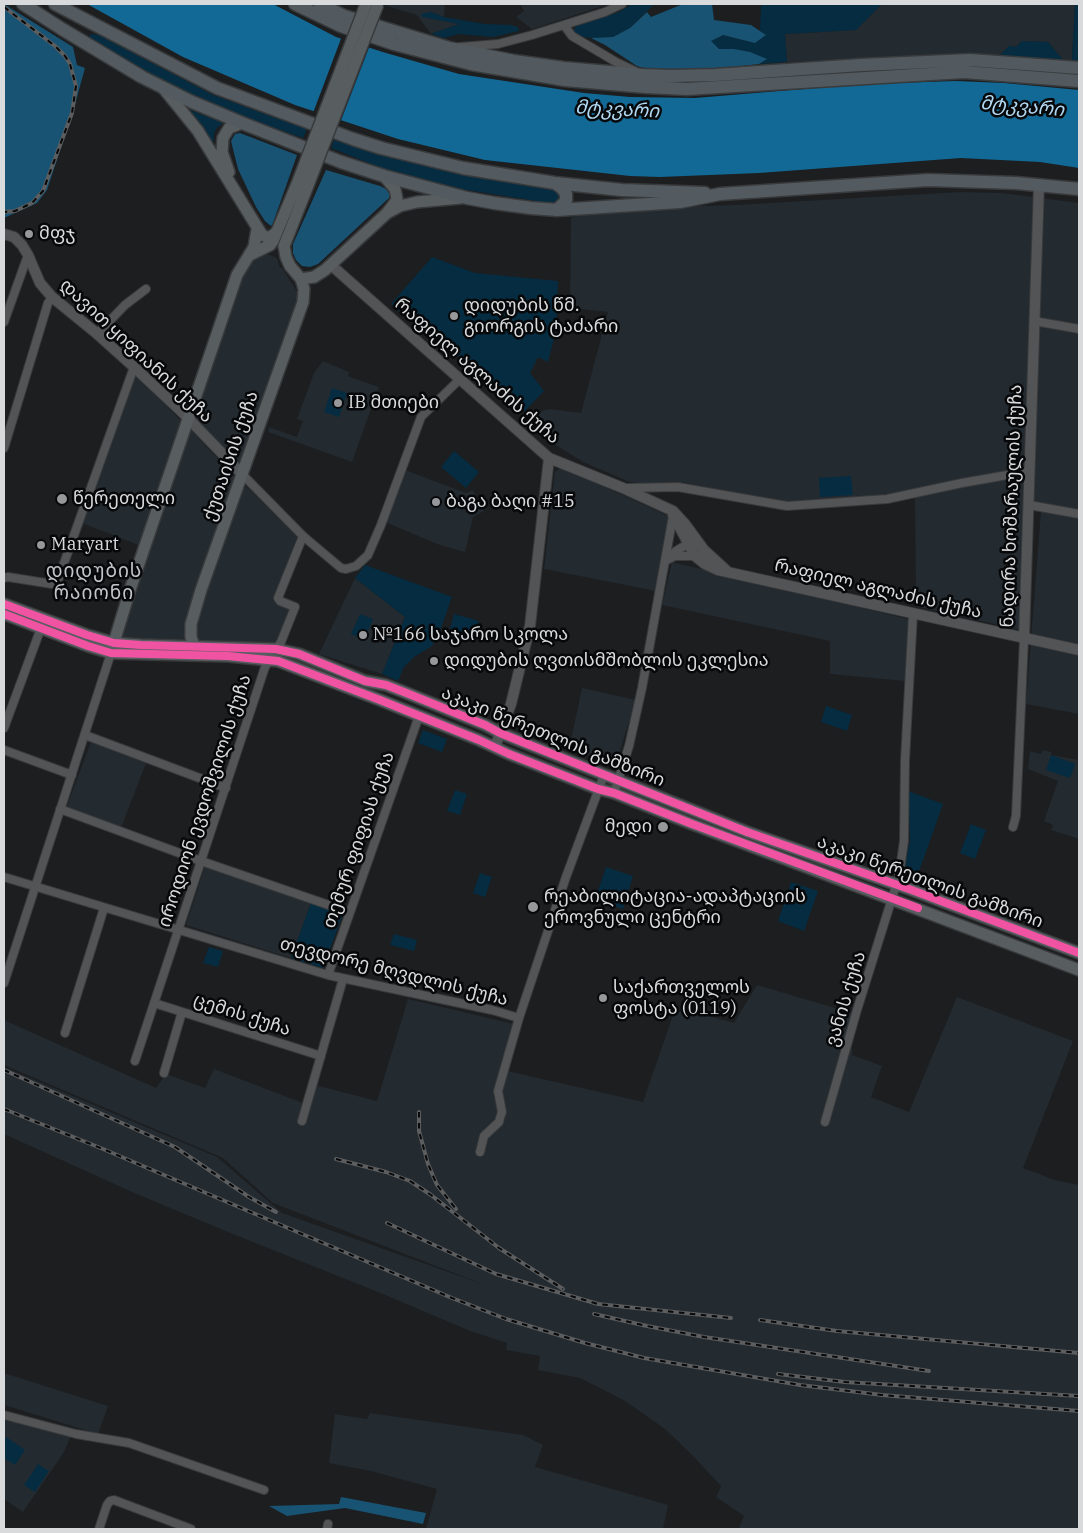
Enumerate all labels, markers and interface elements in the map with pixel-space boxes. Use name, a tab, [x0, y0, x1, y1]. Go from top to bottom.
water label: მტკვარი	[979, 92, 1065, 122]
water label: მტკვარი	[575, 96, 659, 124]
place label: მფჯ	[39, 223, 76, 245]
marker: მფჯ	[23, 228, 35, 240]
street label: დავით ყიფიანის ქუჩა	[55, 275, 217, 427]
street label: რაფიელ აგლაძის ქუჩა	[390, 293, 564, 449]
place label: დიდუბის წმ. გიორგის ტაძარი	[464, 295, 618, 338]
marker: დიდუბის წმ. გიორგის ტაძარი	[448, 310, 460, 322]
street label: ნადირა ხოშარაულის ქუჩა	[997, 384, 1027, 628]
street label: ქუთაისის ქუჩა	[199, 388, 263, 524]
place label: IB მთიები	[348, 392, 439, 414]
marker: IB მთიები	[332, 397, 344, 409]
place label: წერეთელი	[73, 488, 175, 510]
place label: ბაგა ბაღი #15	[446, 491, 575, 513]
marker: წერეთელი	[55, 492, 69, 506]
marker: ბაგა ბაღი #15	[430, 496, 442, 508]
place label: Maryart	[51, 534, 119, 556]
marker: Maryart	[35, 539, 47, 551]
street label: რაფიელ აგლაძის ქუჩა	[772, 555, 984, 623]
district label: დიდუბის რაიონი	[45, 561, 143, 605]
place label: №166 საჯარო სკოლა	[373, 624, 568, 646]
marker: №166 საჯარო სკოლა	[357, 629, 369, 641]
place label: დიდუბის ღვთისმშობლის ეკლესია	[444, 650, 769, 672]
marker: დიდუბის ღვთისმშობლის ეკლესია	[428, 655, 440, 667]
street label: იროდიონ ევდოშვილის ქუჩა	[154, 672, 256, 930]
street label: აკაკი წერეთლის გამზირი	[438, 682, 668, 792]
street label: თემურ ფიფიას ქუჩა	[319, 749, 399, 931]
place label: მედი	[605, 816, 652, 838]
marker: მედი	[656, 820, 670, 834]
street label: აკაკი წერეთლის გამზირი	[814, 831, 1046, 933]
place label: რეაბილიტაცია-ადაპტაციის ეროვნული ცენტრი	[544, 886, 806, 929]
marker: რეაბილიტაცია-ადაპტაციის ეროვნული ცენტრი	[526, 900, 540, 914]
street label: თევდორე მღვდლის ქუჩა	[278, 933, 510, 1011]
street label: ვანის ქუჩა	[821, 949, 871, 1049]
place label: საქართველოს ფოსტა (0119)	[613, 977, 750, 1020]
street label: ცემის ქუჩა	[191, 989, 293, 1041]
marker: საქართველოს ფოსტა (0119)	[597, 992, 609, 1004]

